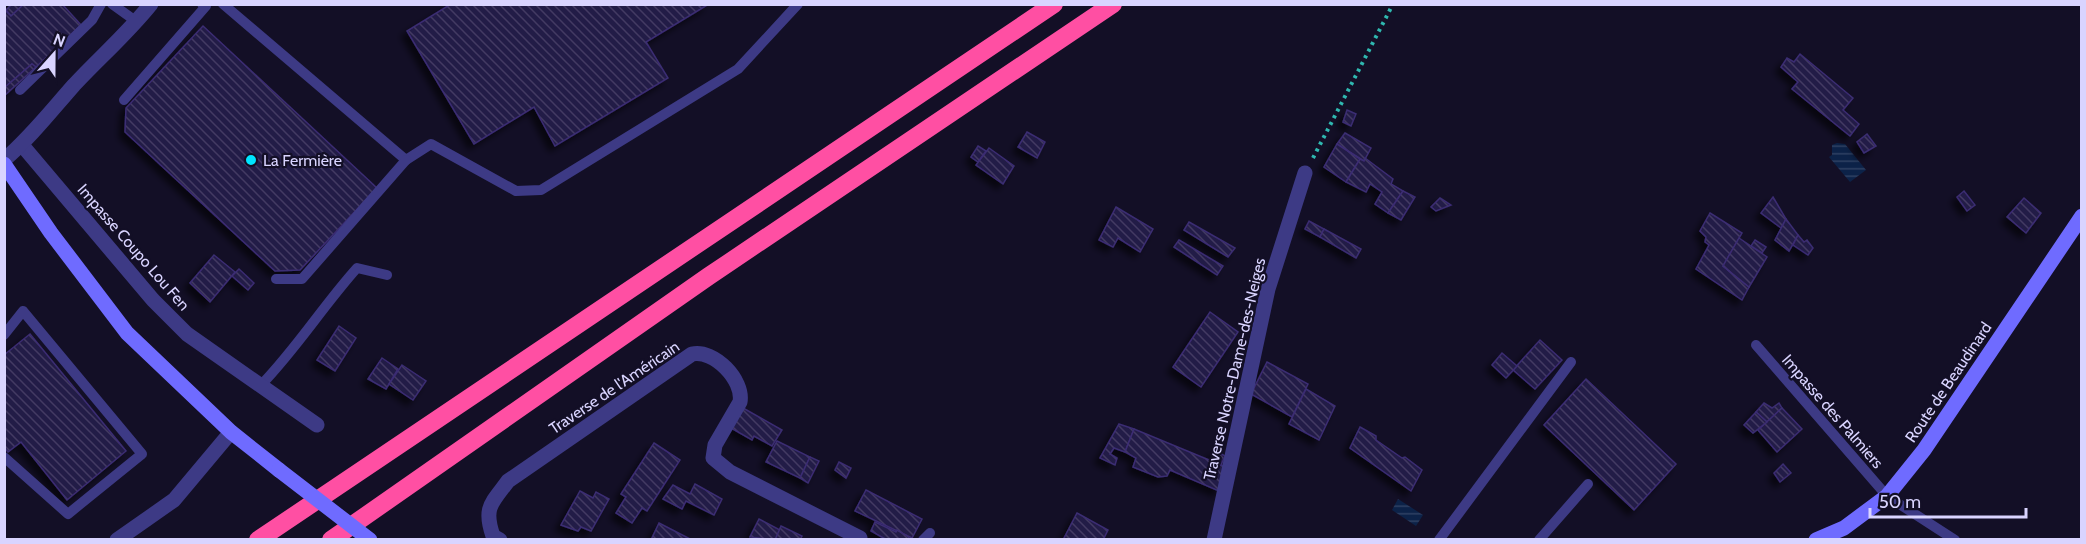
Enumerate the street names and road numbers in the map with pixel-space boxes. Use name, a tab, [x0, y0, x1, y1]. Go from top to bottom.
street label: Impasse Coupo Lou Fen	[74, 180, 194, 314]
street label: Traverse Notre-Dame-des-Neiges	[1200, 256, 1269, 482]
street label: Route de Beaudinard	[1901, 319, 1996, 446]
street label: Traverse de l'Américain	[546, 337, 683, 438]
street label: Impasse des Palmiers	[1778, 351, 1887, 472]

